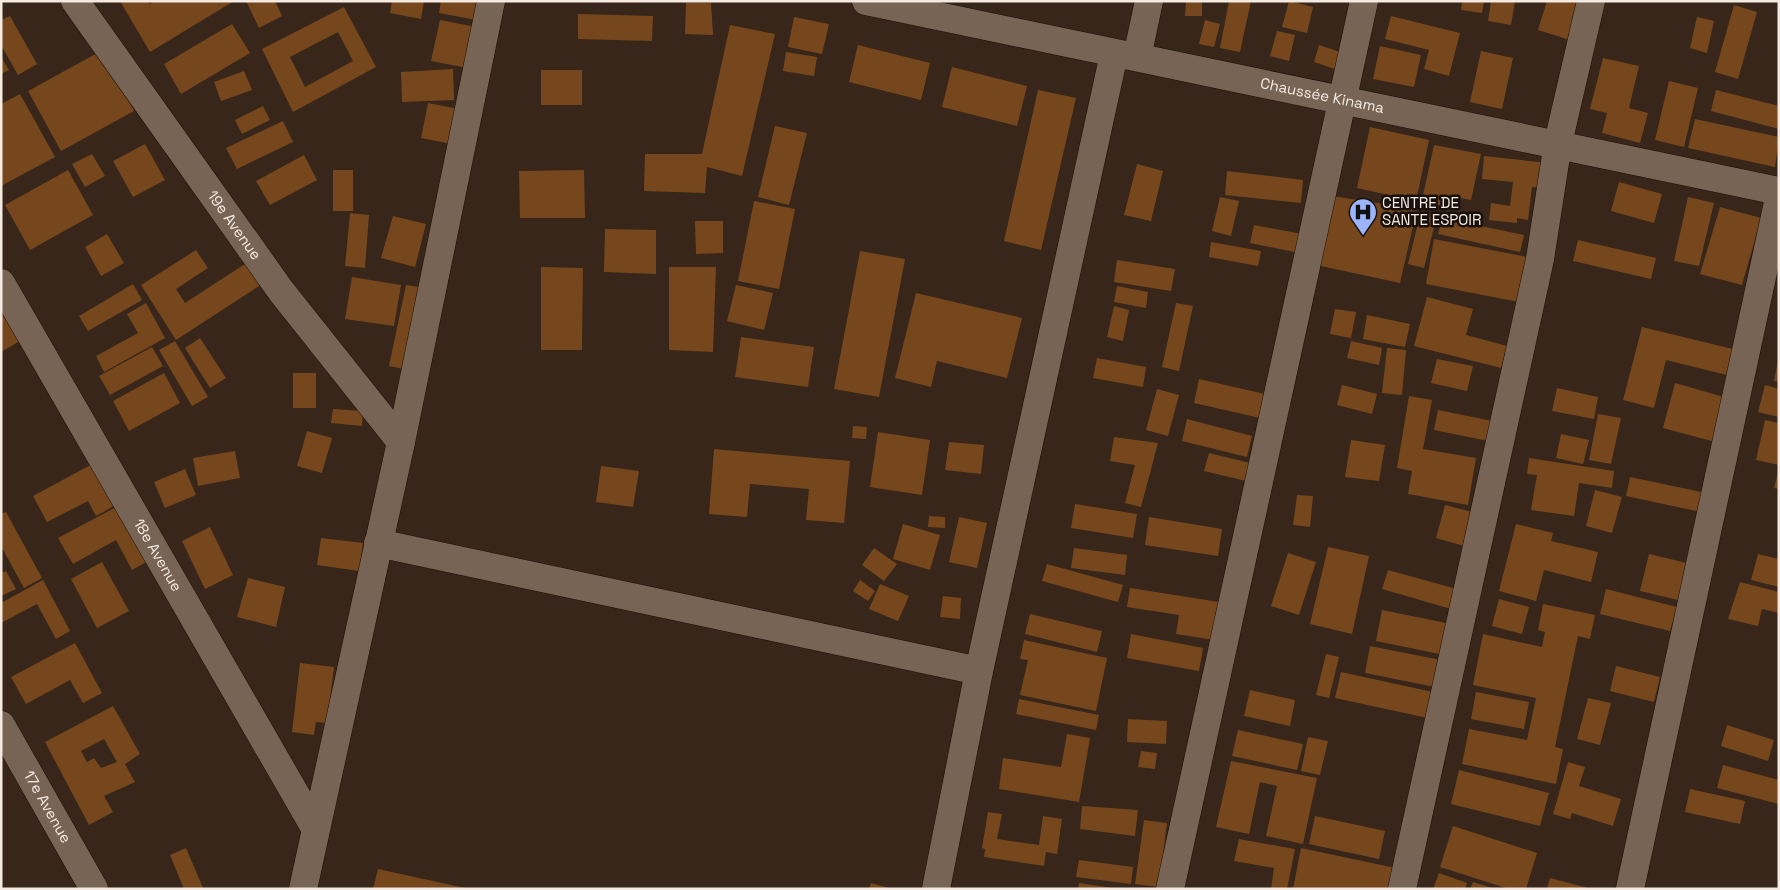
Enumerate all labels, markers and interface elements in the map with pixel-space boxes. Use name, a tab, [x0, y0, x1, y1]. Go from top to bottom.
street label: Chaussée Kinama	[1259, 73, 1386, 117]
street label: 19e Avenue	[203, 186, 266, 264]
place label: CENTRE DE SANTE ESPOIR	[1382, 193, 1482, 229]
hospital icon: CENTRE DE SANTE ESPOIR	[1348, 197, 1378, 236]
street label: 18e Avenue	[130, 515, 187, 595]
street label: 17e Avenue	[20, 767, 76, 846]

